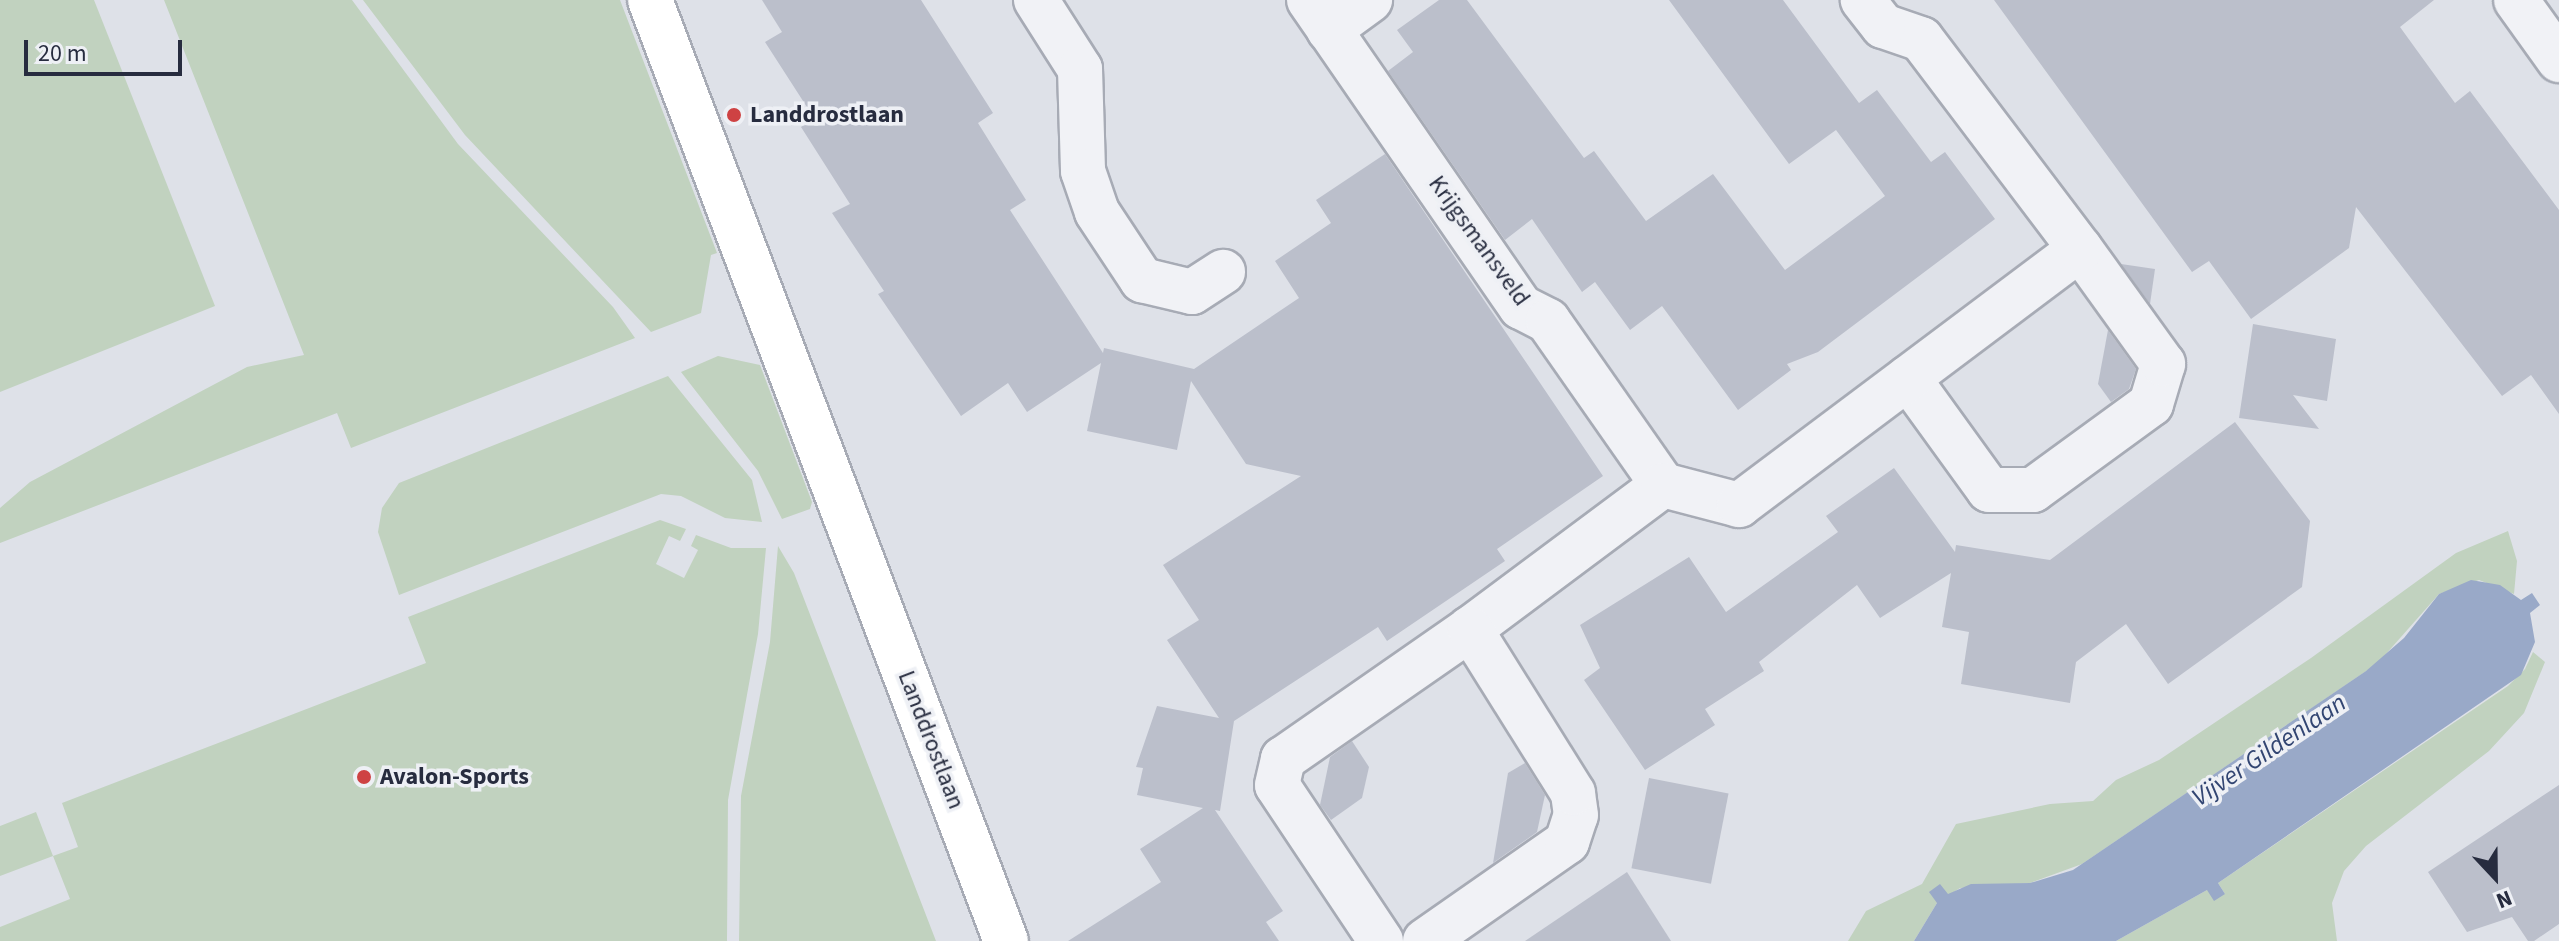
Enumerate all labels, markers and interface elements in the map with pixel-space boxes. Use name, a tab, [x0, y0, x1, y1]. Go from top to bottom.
scale bar	[28, 24, 186, 74]
text: 20 m	[38, 36, 87, 71]
place label: Landdrostlaan	[750, 101, 904, 129]
marker: Landdrostlaan	[725, 106, 743, 124]
street label: Krijgsmansveld	[1422, 170, 1536, 312]
street label: Landdrostlaan	[891, 667, 971, 813]
water label: Vijver Gildenlaan	[2186, 687, 2352, 813]
place label: Avalon-Sports	[380, 763, 529, 791]
marker: Avalon-Sports	[355, 768, 373, 786]
north arrow	[2455, 837, 2535, 917]
text: N	[2491, 882, 2517, 917]

